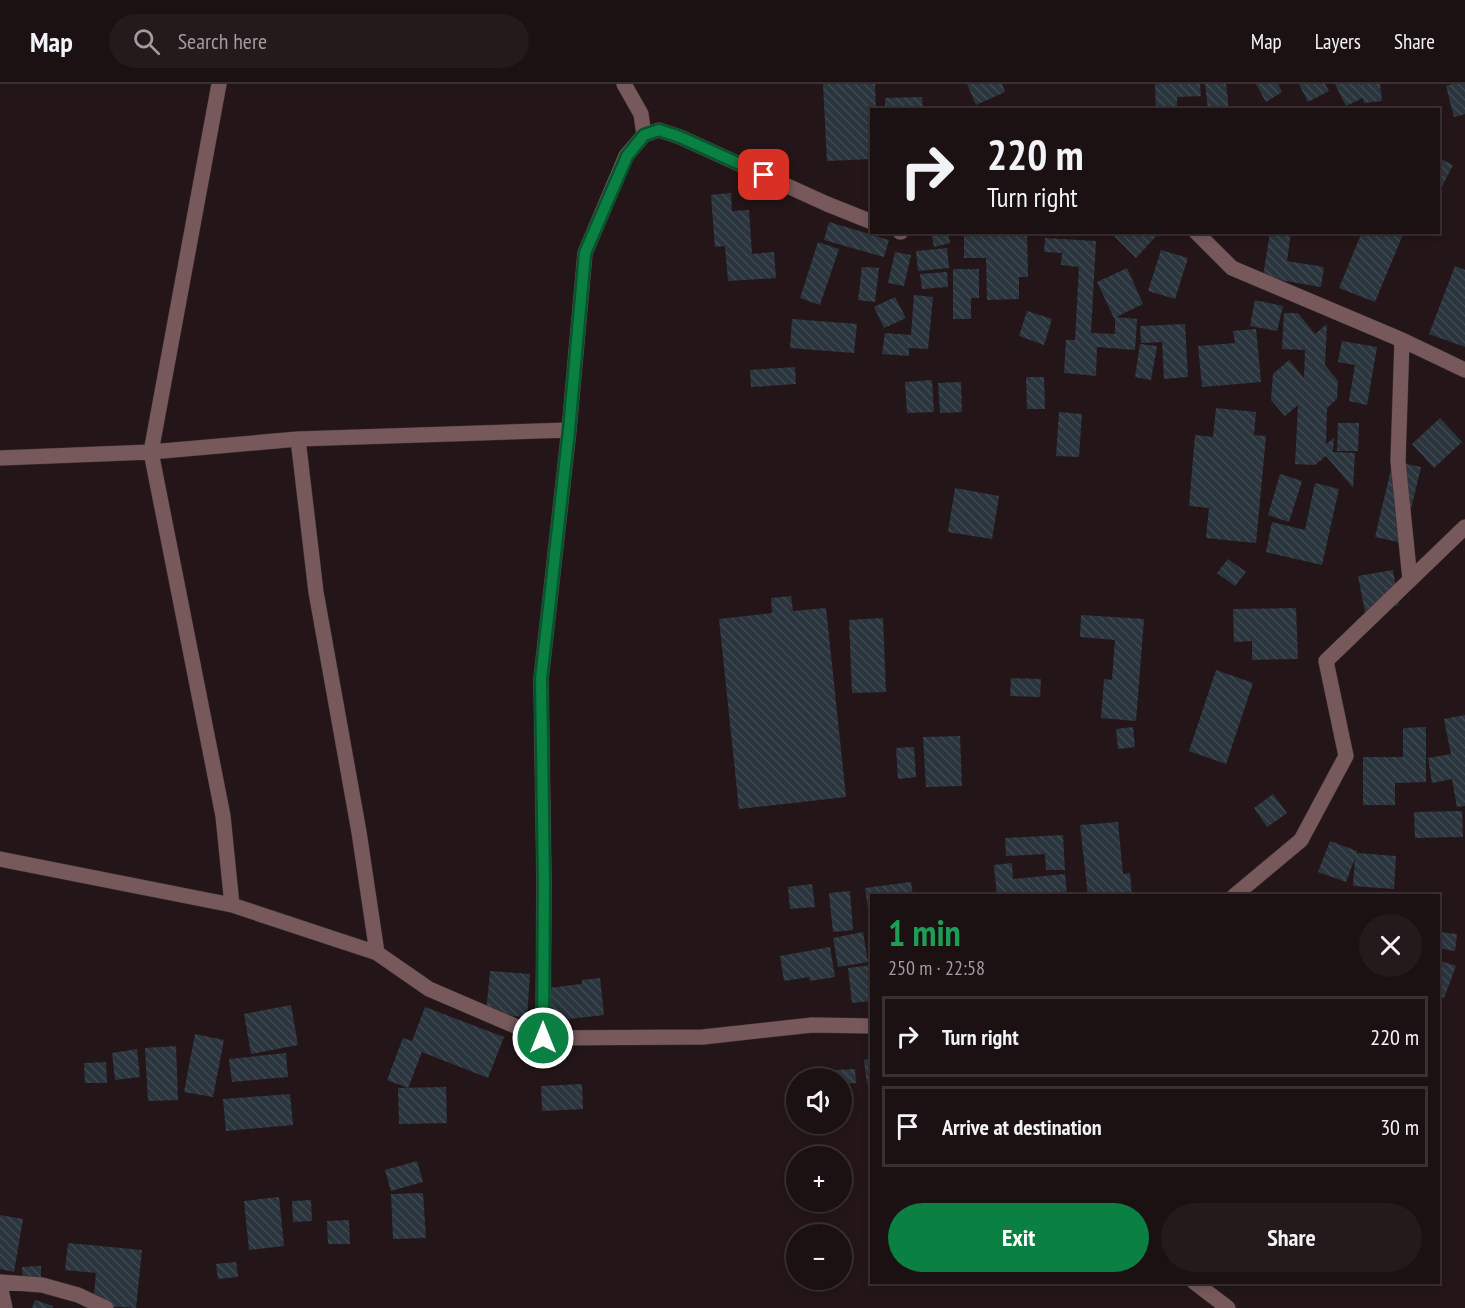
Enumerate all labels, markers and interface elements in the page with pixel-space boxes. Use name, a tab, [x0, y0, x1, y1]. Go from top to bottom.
search box	[109, 14, 529, 68]
text: Map	[30, 23, 73, 60]
icon: search	[130, 25, 163, 58]
text: Search here	[178, 27, 267, 55]
text: Map	[1251, 28, 1282, 55]
text: Layers	[1315, 28, 1361, 55]
text: Share	[1394, 28, 1435, 55]
text: 220 m	[987, 127, 1084, 182]
icon: right	[888, 132, 966, 210]
pin	[738, 149, 789, 200]
icon: arrive	[747, 158, 780, 191]
text: Turn right	[987, 180, 1078, 214]
text: 1 min	[888, 909, 961, 956]
button: close	[1359, 914, 1422, 977]
text: 250 m · 22:58	[888, 955, 985, 981]
position arrow	[511, 1006, 575, 1070]
icon: right	[891, 1020, 924, 1053]
text: Turn right	[942, 1023, 1019, 1051]
text: 220 m	[1370, 1023, 1419, 1051]
map controls	[786, 1068, 852, 1290]
button: sound	[786, 1068, 852, 1134]
icon: arrive	[891, 1110, 924, 1143]
text: Arrive at destination	[942, 1113, 1102, 1141]
text: 30 m	[1380, 1113, 1419, 1141]
button: +	[786, 1146, 852, 1212]
button: Exit	[888, 1203, 1149, 1272]
button: Share	[1161, 1203, 1422, 1272]
button: −	[786, 1224, 852, 1290]

